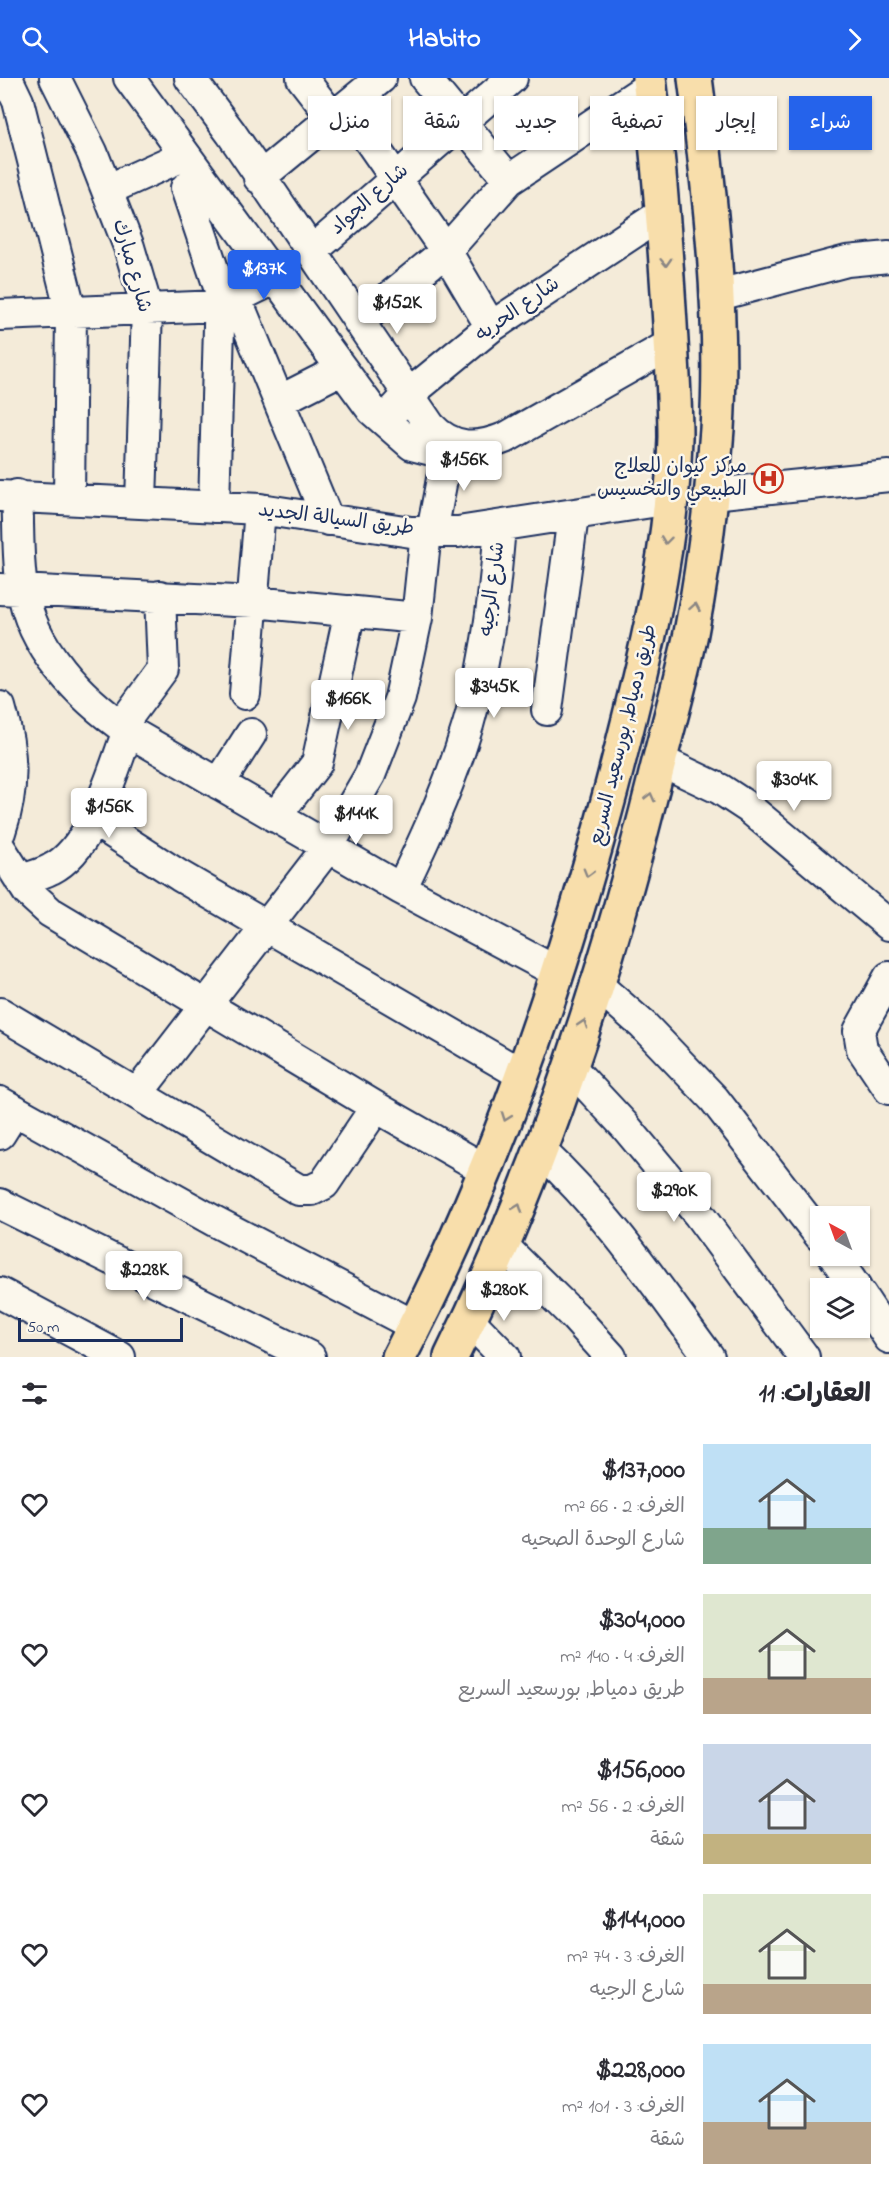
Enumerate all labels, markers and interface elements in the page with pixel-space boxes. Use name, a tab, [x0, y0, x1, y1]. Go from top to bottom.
text: Habito	[408, 20, 481, 59]
icon: search	[18, 23, 51, 56]
icon: forward	[838, 23, 871, 56]
chip: منزل	[308, 96, 391, 150]
chip: شقة	[403, 96, 482, 150]
chip: جديد	[494, 96, 578, 150]
chip: تصفية	[590, 96, 684, 150]
chip: إيجار	[696, 96, 777, 150]
chip: شراء	[789, 96, 872, 150]
street label: شارع الجواد	[324, 158, 416, 242]
street label: شارع مبارك	[104, 216, 158, 316]
pin: $137K	[222, 250, 306, 301]
text: $137K	[242, 255, 286, 284]
one-way arrow	[660, 257, 673, 266]
street label: شارع الحريه	[470, 270, 566, 350]
pin: $152K	[355, 284, 439, 335]
text: $152K	[372, 289, 422, 318]
pin: $156K	[422, 441, 506, 492]
text: $156K	[440, 446, 488, 475]
place label: مركز كيوان للعلاج الطبيعي والتخسيس	[597, 453, 747, 506]
hospital icon: مركز كيوان للعلاج الطبيعي والتخسيس	[752, 463, 784, 495]
street label: طريق السيالة الجديد	[256, 496, 416, 544]
one-way arrow	[660, 535, 673, 545]
street label: شارع الرجيه	[473, 540, 513, 638]
one-way arrow	[689, 603, 701, 612]
street label: طريق دمياط, بورسعيد السريع	[582, 621, 666, 849]
pin: $345K	[452, 668, 536, 719]
text: $345K	[469, 673, 519, 702]
pin: $166K	[306, 680, 390, 731]
text: $166K	[325, 685, 371, 714]
pin: $304K	[752, 761, 836, 812]
text: $304K	[771, 766, 817, 795]
pin: $156K	[67, 788, 151, 839]
one-way arrow	[643, 792, 656, 802]
text: $156K	[85, 793, 133, 822]
pin: $144K	[314, 795, 398, 846]
text: $144K	[334, 800, 378, 829]
one-way arrow	[583, 868, 596, 878]
one-way arrow	[576, 1019, 589, 1030]
one-way arrow	[500, 1111, 513, 1122]
pin: $290K	[632, 1172, 716, 1223]
text: $290K	[651, 1177, 697, 1206]
one-way arrow	[511, 1203, 524, 1214]
north arrow	[810, 1206, 870, 1266]
map controls	[810, 1206, 870, 1338]
pin: $228K	[102, 1251, 186, 1302]
text: $228K	[119, 1256, 169, 1285]
pin: $280K	[462, 1271, 546, 1322]
text: $280K	[480, 1276, 528, 1305]
button: layers	[810, 1278, 870, 1338]
scale bar	[18, 1315, 183, 1342]
text: 50 m	[27, 1316, 59, 1340]
text: العقارات: 11	[759, 1376, 871, 1414]
icon: filters	[18, 1377, 51, 1410]
text: $137,000	[601, 1452, 685, 1490]
icon: home	[751, 1468, 823, 1540]
icon: heart	[18, 1488, 51, 1521]
text: الغرف: 2 · 66 m²	[564, 1493, 685, 1522]
text: شارع الوحدة الصحيه	[521, 1526, 685, 1555]
text: $304,000	[598, 1602, 685, 1640]
icon: home	[751, 1618, 823, 1690]
icon: heart	[18, 1638, 51, 1671]
text: الغرف: 4 · 140 m²	[560, 1643, 685, 1672]
text: طريق دمياط, بورسعيد السريع	[458, 1676, 685, 1705]
text: $156,000	[597, 1752, 685, 1790]
icon: home	[751, 1768, 823, 1840]
icon: heart	[18, 1788, 51, 1821]
text: الغرف: 2 · 56 m²	[561, 1793, 685, 1822]
text: شقة	[650, 1826, 685, 1855]
text: $144,000	[601, 1902, 685, 1940]
icon: home	[751, 1918, 823, 1990]
icon: heart	[18, 1938, 51, 1971]
text: الغرف: 3 · 74 m²	[567, 1943, 685, 1972]
text: شارع الرجيه	[590, 1976, 685, 2005]
text: $228,000	[596, 2052, 685, 2090]
icon: home	[751, 2068, 823, 2140]
icon: heart	[18, 2088, 51, 2121]
text: الغرف: 3 · 101 m²	[562, 2093, 685, 2122]
text: شقة	[650, 2126, 685, 2155]

